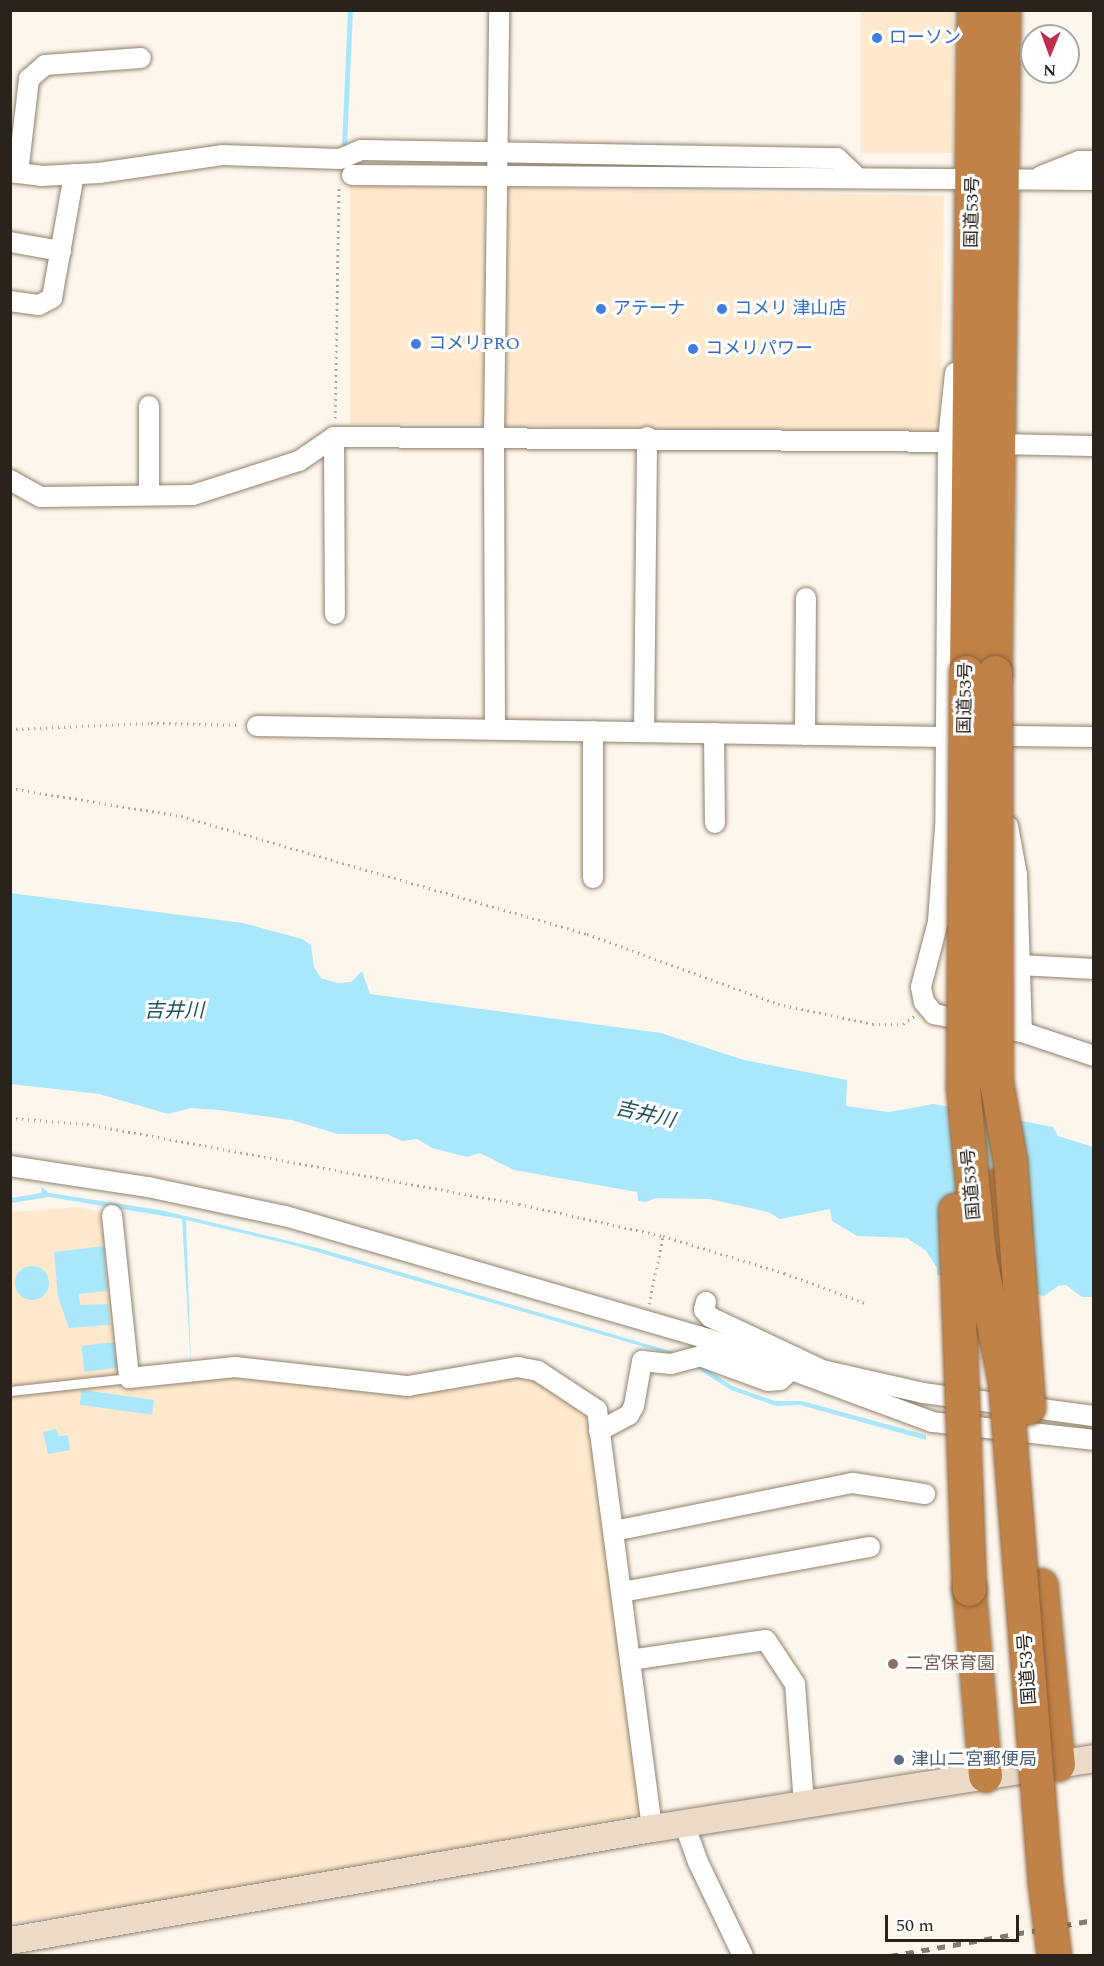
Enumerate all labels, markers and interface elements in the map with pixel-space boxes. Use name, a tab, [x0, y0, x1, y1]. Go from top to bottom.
north arrow	[1020, 24, 1080, 84]
place label: ローソン	[889, 27, 961, 49]
marker: ローソン	[870, 31, 884, 45]
text: N	[1043, 58, 1056, 82]
street label: 国道53号	[962, 176, 984, 248]
place label: アテーナ	[613, 298, 685, 320]
place label: コメリ 津山店	[734, 298, 846, 320]
marker: アテーナ	[594, 302, 608, 316]
marker: コメリ 津山店	[715, 302, 729, 316]
place label: コメリPRO	[428, 333, 520, 355]
marker: コメリPRO	[409, 337, 423, 351]
place label: コメリパワー	[705, 338, 813, 360]
marker: コメリパワー	[686, 342, 700, 356]
street label: 国道53号	[955, 662, 977, 734]
water label: 吉井川	[144, 999, 204, 1023]
water label: 吉井川	[613, 1097, 677, 1133]
street label: 国道53号	[958, 1147, 986, 1221]
street label: 国道53号	[1015, 1632, 1041, 1706]
place label: 二宮保育園	[905, 1653, 995, 1675]
marker: 二宮保育園	[886, 1657, 900, 1671]
place label: 津山二宮郵便局	[911, 1749, 1037, 1771]
marker: 津山二宮郵便局	[892, 1753, 906, 1767]
scale bar	[888, 1903, 1022, 1941]
text: 50 m	[896, 1912, 934, 1939]

